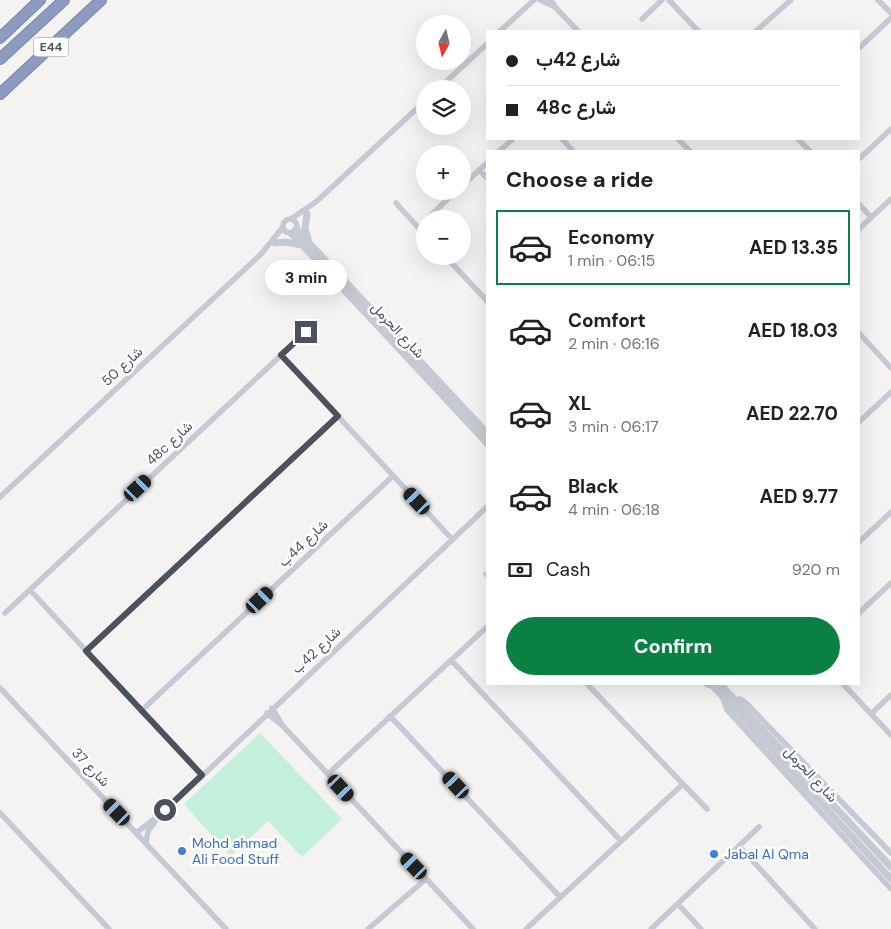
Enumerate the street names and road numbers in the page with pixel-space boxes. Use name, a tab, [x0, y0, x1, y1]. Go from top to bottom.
road number: E44	[34, 38, 68, 56]
street label: شارع الحرمل	[366, 298, 428, 363]
street label: شارع 50	[98, 342, 148, 391]
street label: 48c شارع	[142, 417, 197, 470]
street label: شارع 44ب	[275, 516, 333, 572]
street label: شارع 42ب	[288, 623, 346, 679]
street label: شارع الحرمل	[779, 742, 841, 807]
street label: شارع 37	[67, 744, 114, 792]

